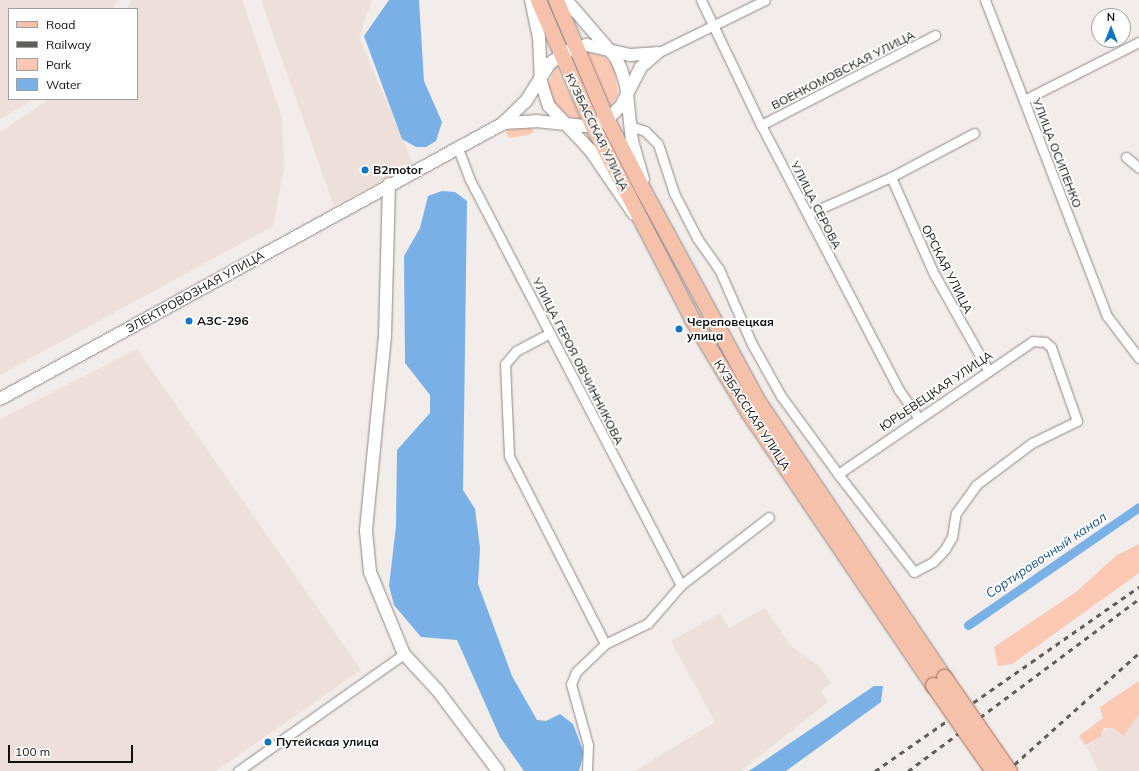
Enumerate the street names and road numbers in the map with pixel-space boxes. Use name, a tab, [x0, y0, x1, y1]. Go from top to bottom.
street label: ВОЕНКОМОВСКАЯ УЛИЦА	[769, 27, 917, 113]
street label: КУЗБАССКАЯ УЛИЦА	[562, 71, 632, 193]
street label: УЛИЦА ОСИПЕНКО	[1029, 96, 1085, 210]
street label: УЛИЦА СЕРОВА	[788, 159, 844, 251]
street label: ОРСКАЯ УЛИЦА	[918, 222, 976, 316]
street label: ЭЛЕКТРОВОЗНАЯ УЛИЦА	[123, 248, 267, 336]
street label: УЛИЦА ГЕРОЯ ОВЧИННИКОВА	[529, 275, 627, 447]
street label: ЮРЬЕВЕЦКАЯ УЛИЦА	[877, 348, 995, 434]
street label: КУЗБАССКАЯ УЛИЦА	[711, 357, 793, 473]

